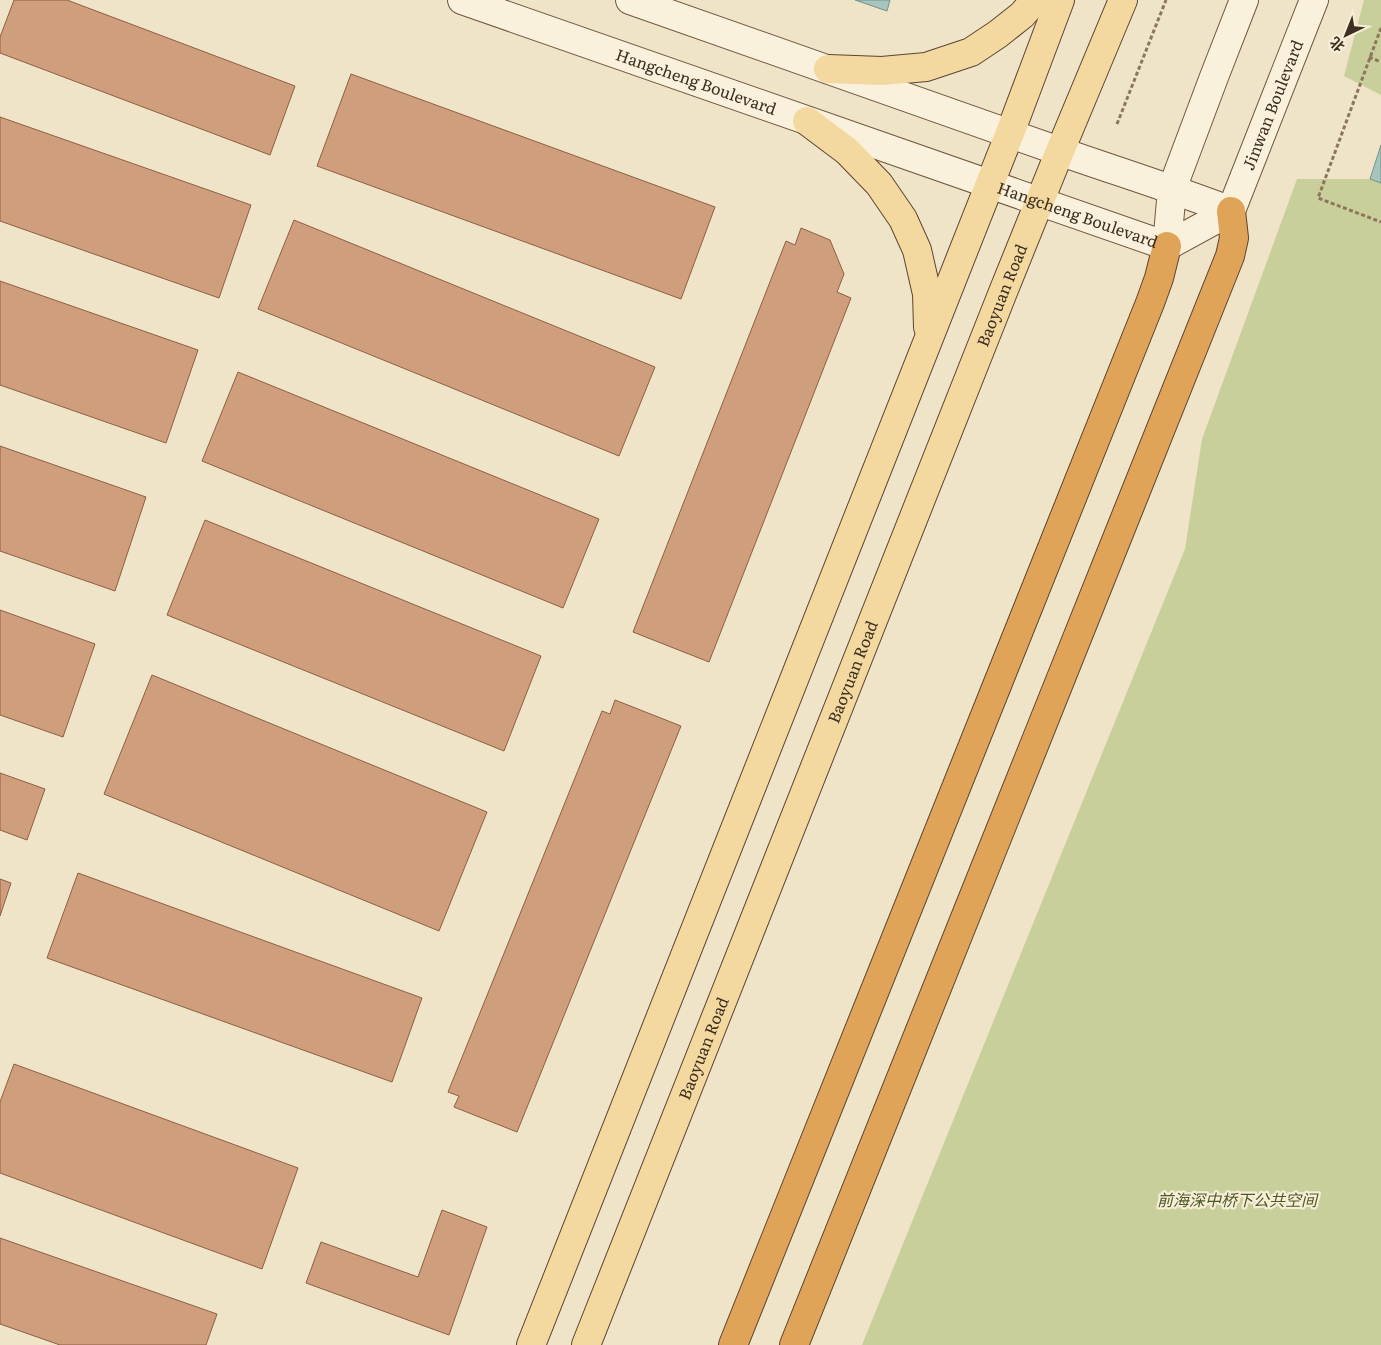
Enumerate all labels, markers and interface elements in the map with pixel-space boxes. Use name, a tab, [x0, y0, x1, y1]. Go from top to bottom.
north arrow	[1321, 10, 1371, 60]
text: 北	[1325, 33, 1348, 57]
street label: Jinwan Boulevard	[1235, 36, 1308, 173]
street label: Hangcheng Boulevard	[613, 42, 780, 120]
street label: Hangcheng Boulevard	[994, 175, 1162, 253]
street label: Baoyuan Road	[970, 240, 1032, 350]
street label: Baoyuan Road	[820, 616, 883, 726]
street label: Baoyuan Road	[671, 993, 734, 1103]
park label: 前海深中桥下公共空间	[1157, 1187, 1319, 1211]

